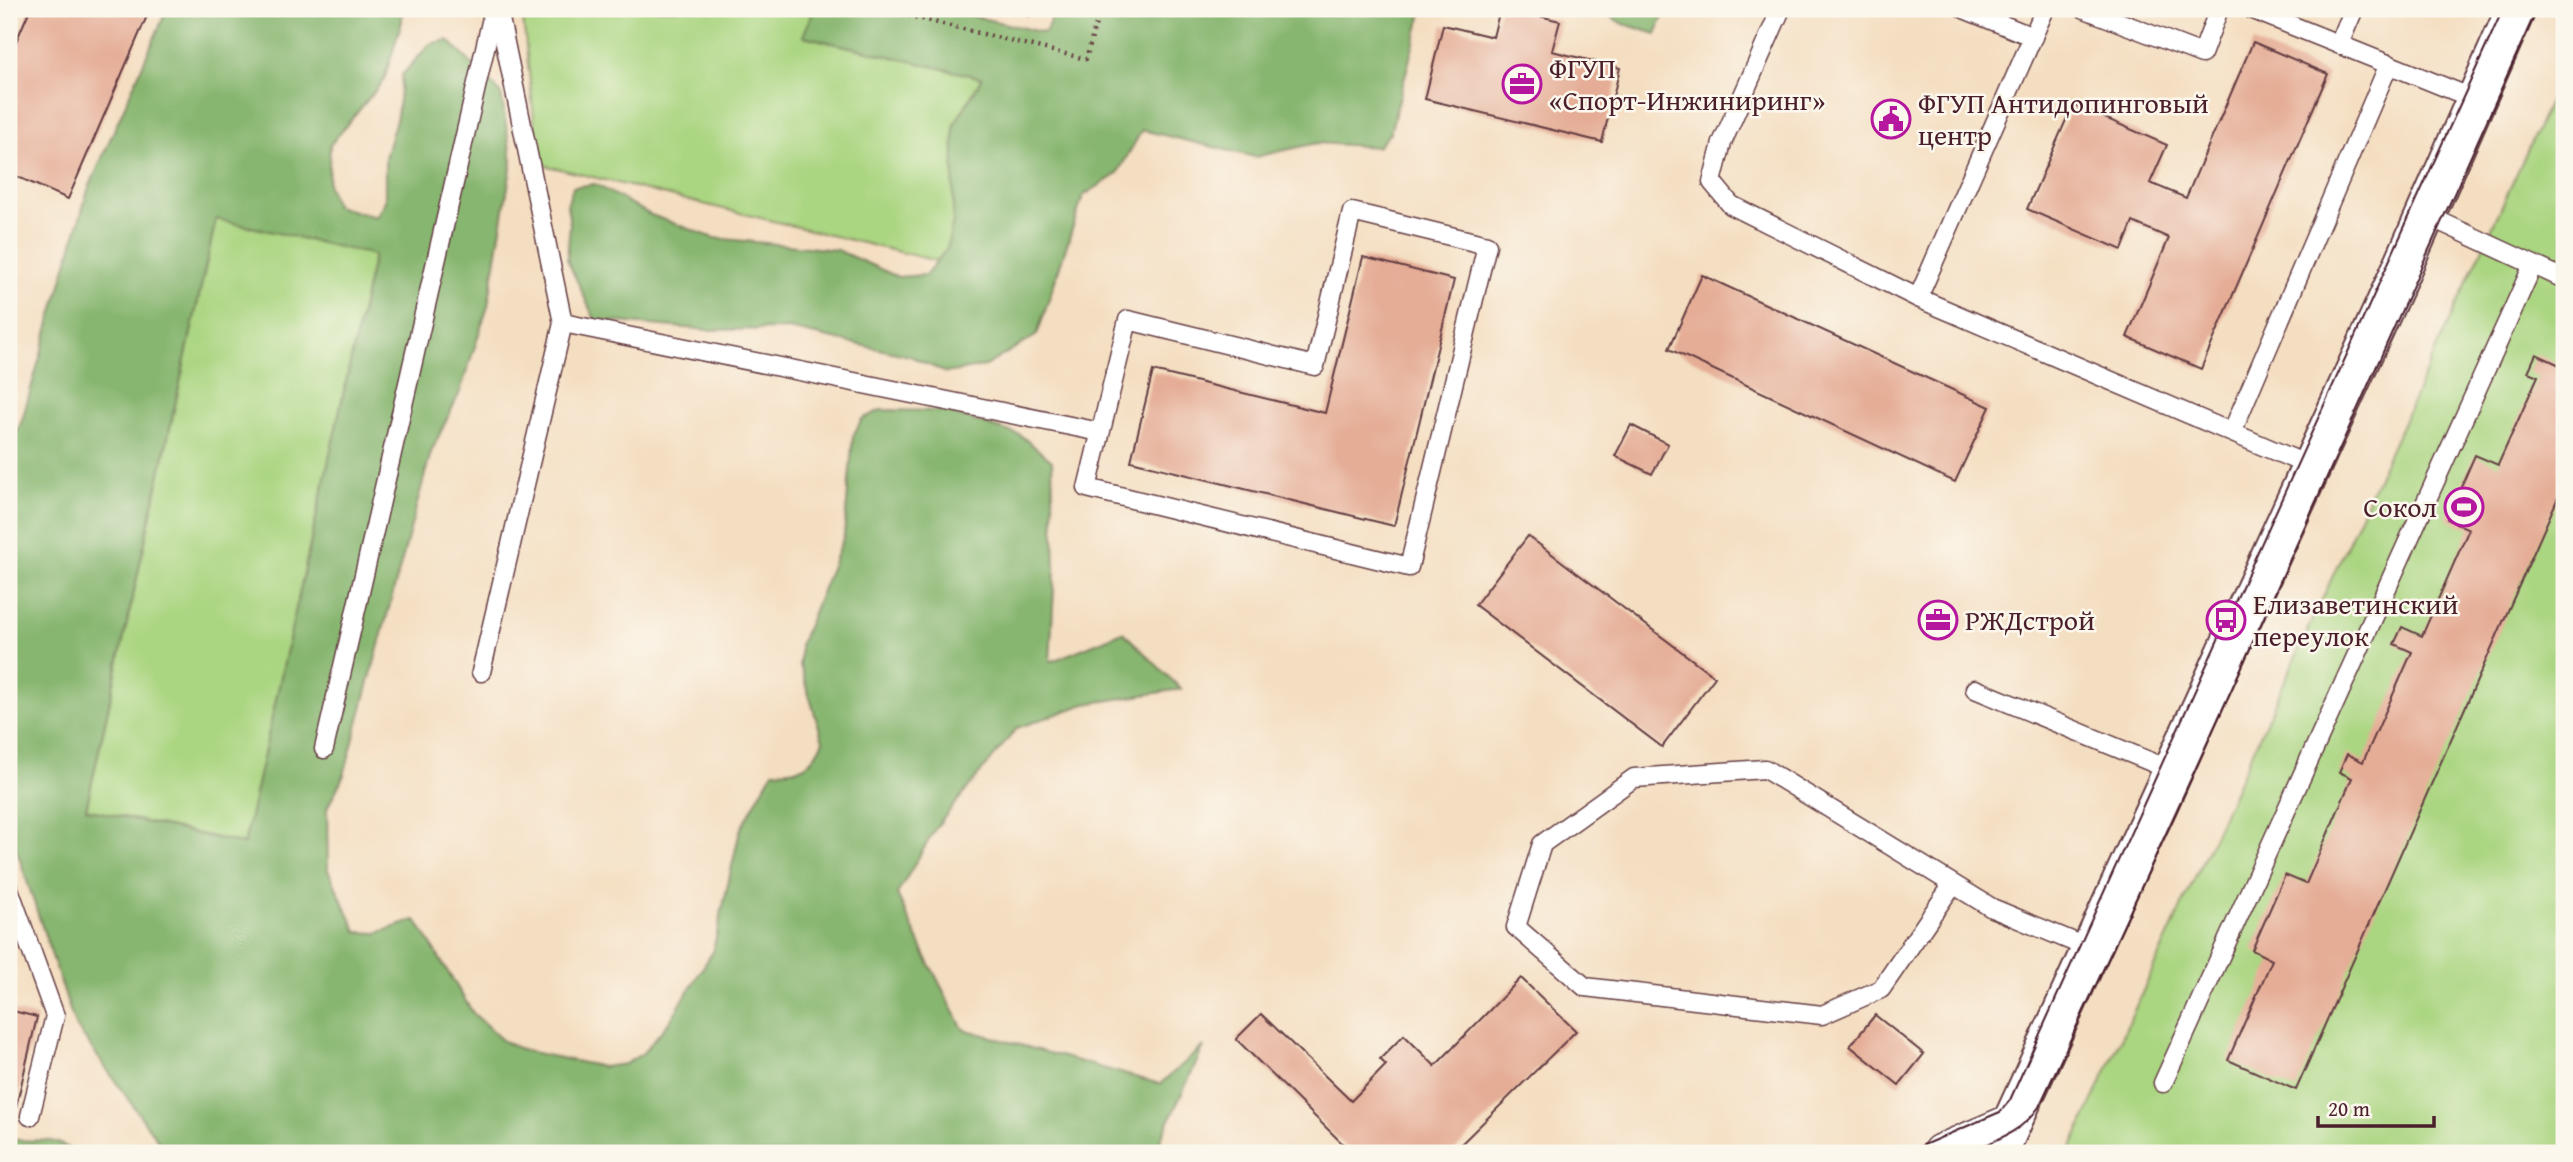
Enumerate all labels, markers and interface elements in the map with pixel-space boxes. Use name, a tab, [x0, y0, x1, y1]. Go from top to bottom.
place label: ФГУП «Спорт-Инжиниринг»	[1549, 47, 1825, 120]
office icon: ФГУП «Спорт-Инжиниринг»	[1501, 63, 1543, 105]
place label: ФГУП Антидопинговый центр	[1918, 82, 2209, 155]
public building icon: ФГУП Антидопинговый центр	[1870, 98, 1912, 140]
place label: Сокол	[2363, 486, 2437, 527]
sports icon: Сокол	[2443, 486, 2485, 528]
place label: Елизаветинский переулок	[2253, 583, 2458, 656]
office icon: РЖДстрой	[1917, 599, 1959, 641]
place label: РЖДстрой	[1965, 599, 2095, 640]
bus stop icon: Елизаветинский переулок	[2205, 599, 2247, 641]
scale bar	[2318, 1085, 2433, 1129]
text: 20 m	[2328, 1093, 2370, 1124]

